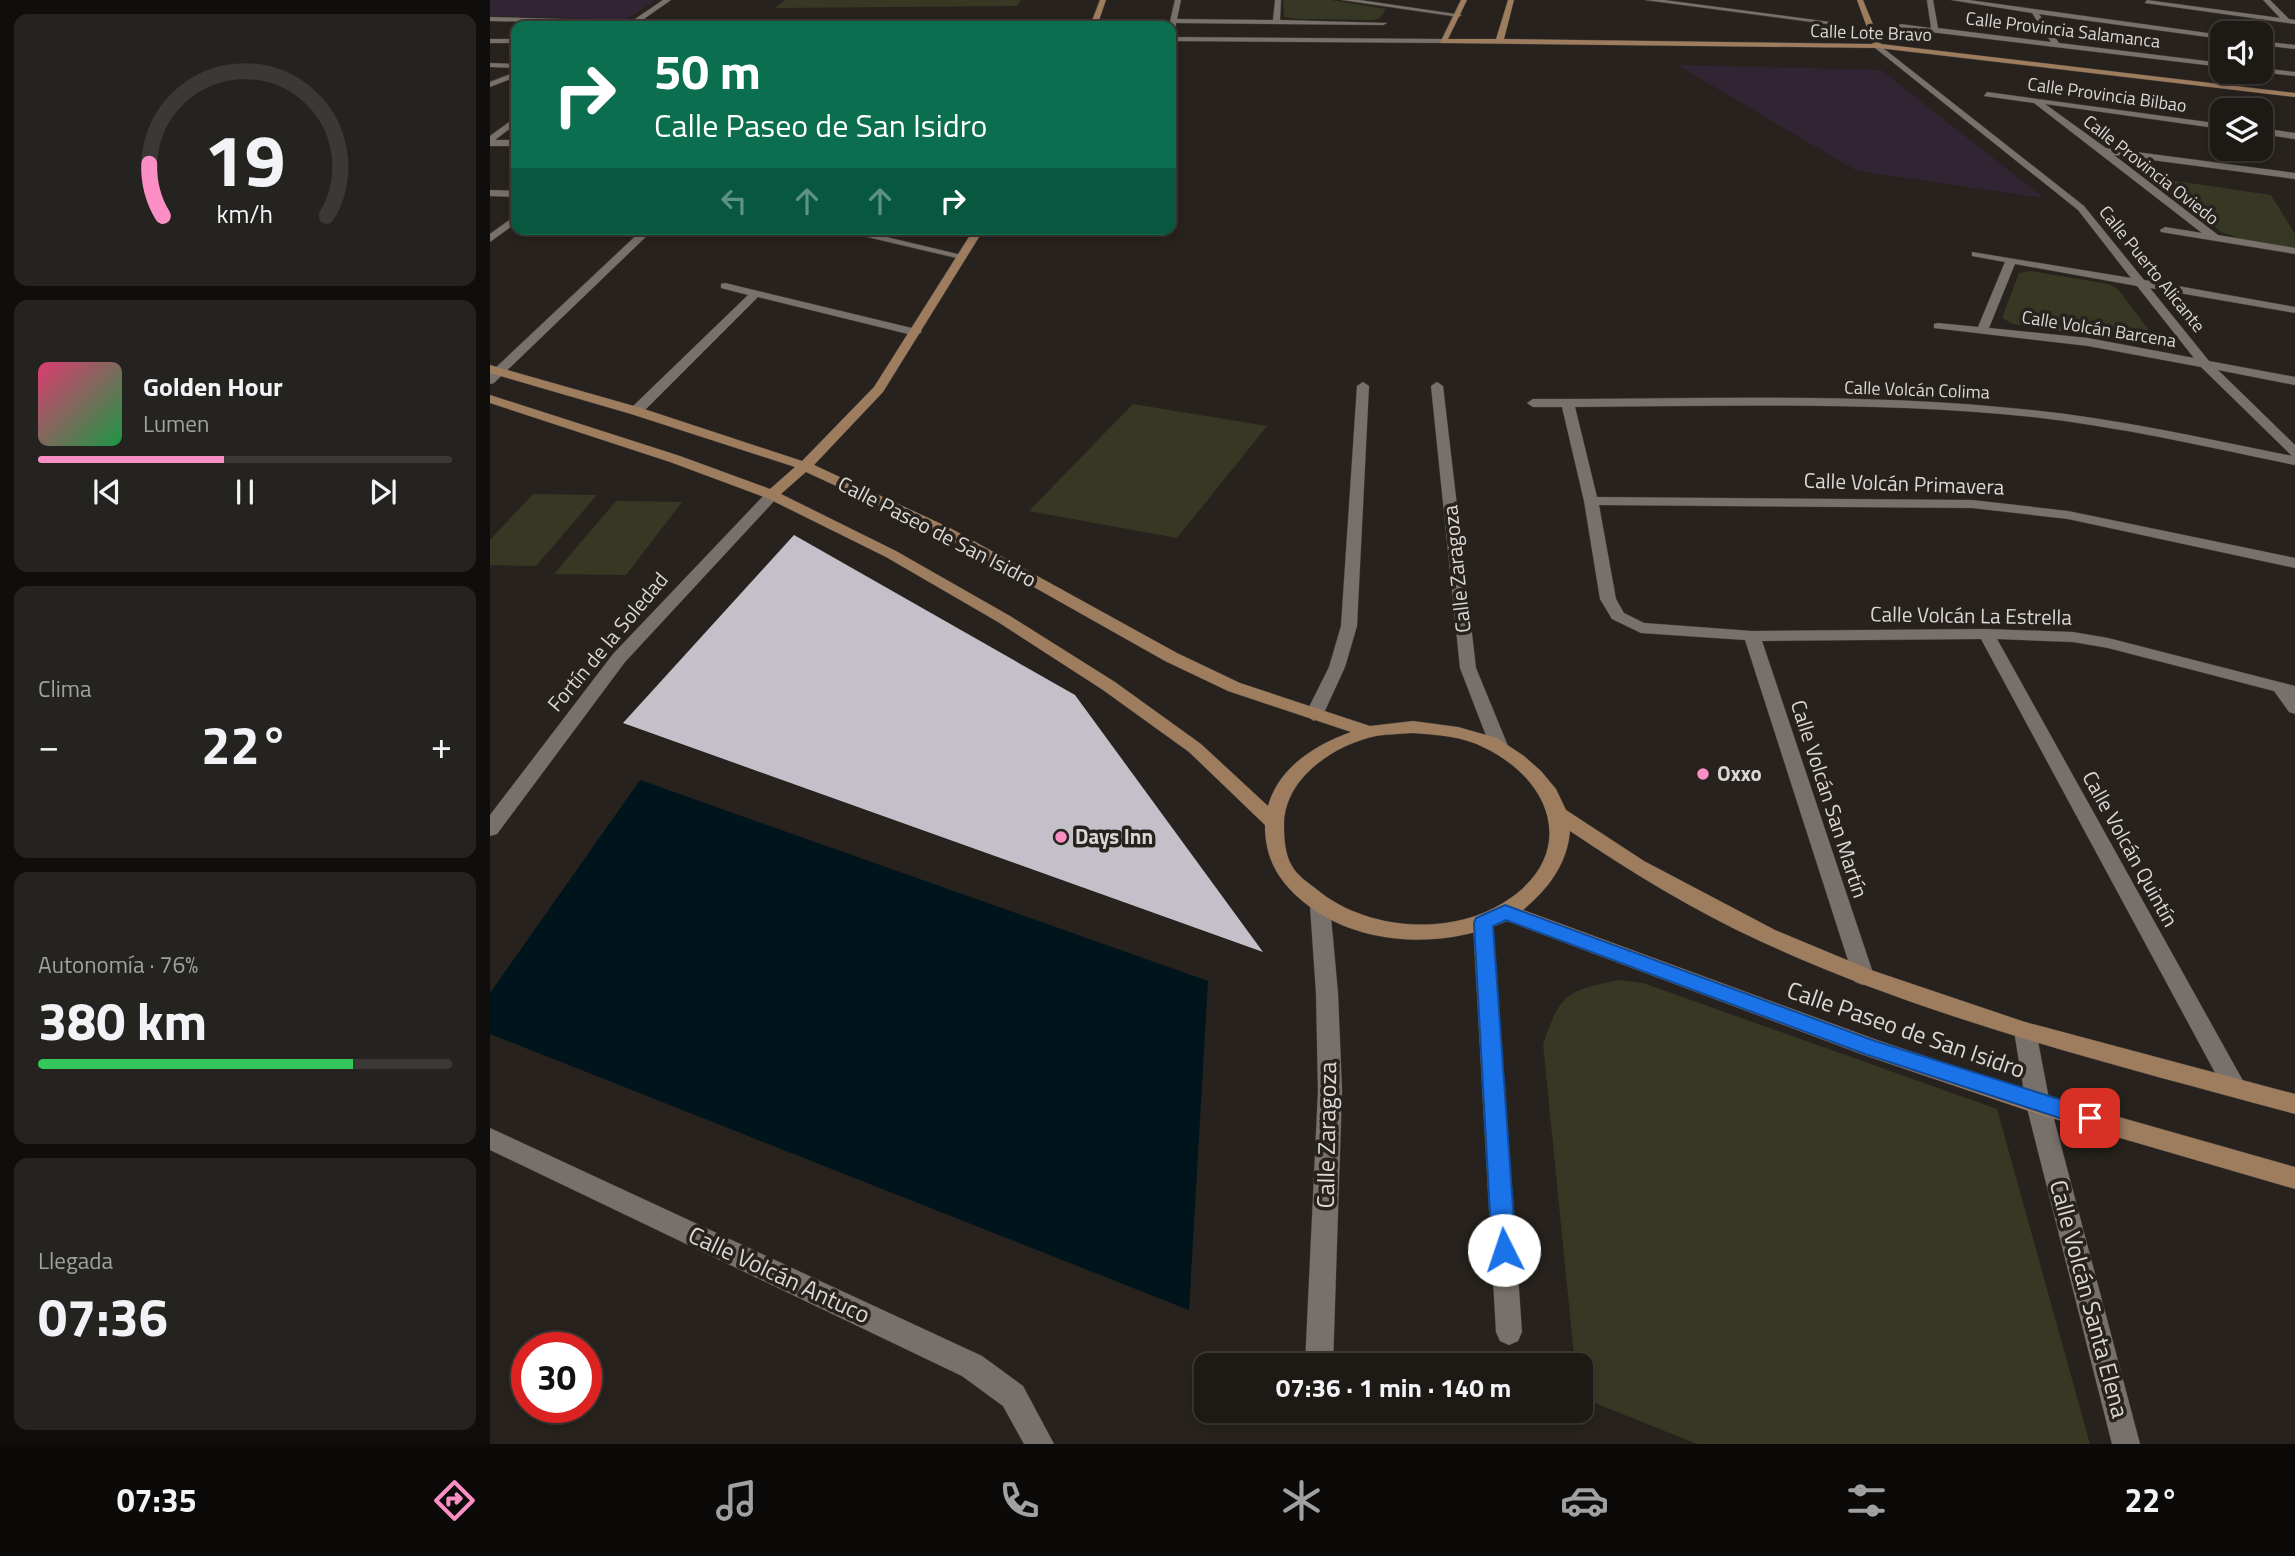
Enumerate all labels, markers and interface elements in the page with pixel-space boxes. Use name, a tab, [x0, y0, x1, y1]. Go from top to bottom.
street label: Calle Provincia Salamanca	[1964, 4, 2162, 55]
street label: Calle Lote Bravo	[1810, 17, 1932, 48]
map controls	[2210, 21, 2273, 161]
button: sound	[2210, 21, 2273, 84]
text: 50 m	[654, 33, 761, 108]
icon: right	[539, 49, 630, 140]
street label: Calle Provincia Bilbao	[2026, 70, 2188, 119]
button: layers	[2210, 98, 2273, 161]
text: Calle Paseo de San Isidro	[654, 101, 987, 149]
text: 19	[204, 104, 286, 214]
street label: Calle Provincia Oviedo	[2078, 108, 2225, 231]
icon: left	[715, 182, 753, 220]
icon: ahead	[788, 182, 826, 220]
icon: ahead	[861, 182, 899, 220]
icon: right	[934, 182, 972, 220]
text: km/h	[217, 195, 273, 233]
street label: Calle Puerto Alicante	[2093, 199, 2212, 338]
street label: Calle Volcán Barcena	[2020, 303, 2178, 354]
text: Golden Hour	[143, 367, 283, 406]
street label: Calle Volcán Colima	[1844, 373, 1990, 406]
text: Lumen	[143, 406, 209, 441]
street label: Calle Volcán Primavera	[1803, 464, 2005, 503]
street label: Calle Paseo de San Isidro	[833, 467, 1042, 595]
icon: previous	[88, 473, 126, 511]
icon: pause	[226, 473, 264, 511]
icon: next	[364, 473, 402, 511]
street label: Calle Zaragoza	[1433, 503, 1479, 635]
street label: Fortín de la Soledad	[539, 564, 675, 718]
street label: Calle Volcán La Estrella	[1870, 597, 2073, 633]
text: Clima	[38, 671, 92, 706]
street label: Calle Volcán San Martín	[1783, 696, 1877, 902]
text: 22°	[201, 705, 289, 784]
text: −	[38, 716, 59, 774]
text: +	[431, 716, 452, 774]
place label: Oxxo	[1717, 757, 1762, 789]
street label: Calle Volcán Quintín	[2075, 765, 2187, 932]
marker: Oxxo	[1695, 766, 1711, 782]
place label: Days Inn	[1075, 820, 1153, 852]
marker: Days Inn	[1053, 829, 1069, 845]
text: Autonomía · 76%	[38, 947, 198, 982]
street label: Calle Paseo de San Isidro	[1782, 971, 2030, 1087]
text: 380 km	[38, 981, 207, 1060]
street label: Calle Zaragoza	[1307, 1061, 1345, 1209]
pin	[2060, 1088, 2120, 1148]
icon: arrive	[2071, 1099, 2109, 1137]
street label: Calle Volcán Santa Elena	[2041, 1176, 2139, 1422]
position arrow	[1467, 1213, 1541, 1287]
street label: Calle Volcán Antuco	[683, 1216, 876, 1332]
text: Llegada	[38, 1243, 113, 1278]
text: 07:36	[38, 1277, 168, 1356]
speed limit sign: 30	[511, 1332, 602, 1423]
text: 07:36 · 1 min · 140 m	[1276, 1368, 1511, 1407]
text: 07:35	[117, 1476, 197, 1524]
icon: directions	[430, 1476, 479, 1525]
icon: music	[712, 1476, 761, 1525]
icon: phone	[995, 1476, 1044, 1525]
icon: climate	[1277, 1476, 1326, 1525]
icon: car	[1560, 1476, 1609, 1525]
icon: filters	[1842, 1476, 1891, 1525]
text: 22°	[2124, 1476, 2178, 1524]

